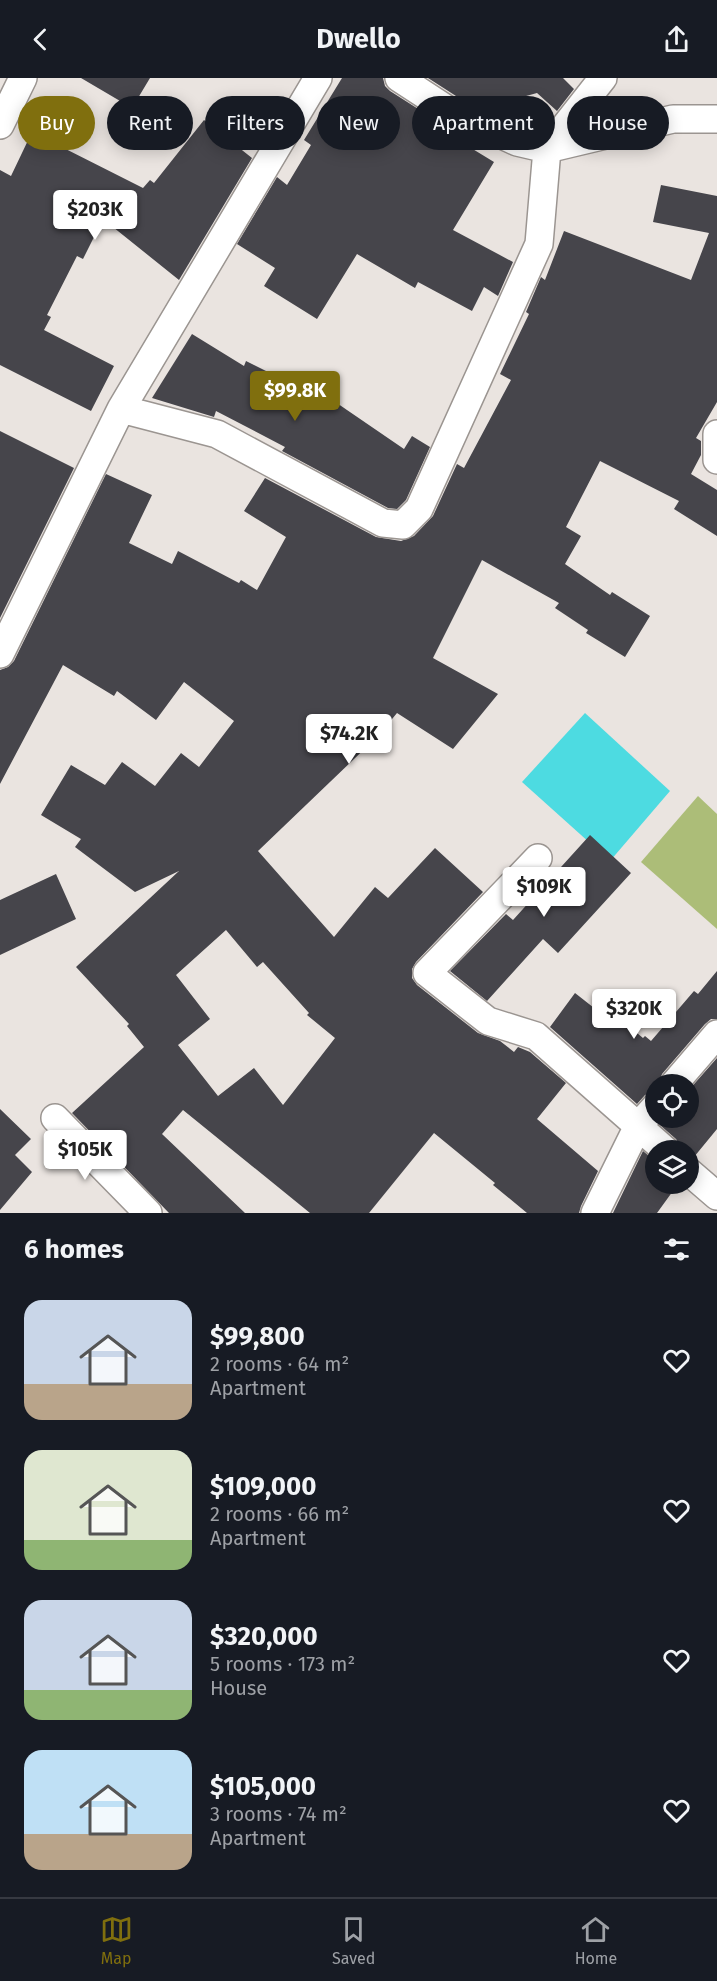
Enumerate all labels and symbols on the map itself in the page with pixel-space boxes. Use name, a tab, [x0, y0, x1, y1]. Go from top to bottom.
pin: $203K	[53, 190, 137, 241]
pin: $99.8K	[246, 371, 344, 422]
pin: $74.2K	[300, 714, 398, 765]
pin: $109K	[502, 867, 586, 918]
pin: $320K	[592, 989, 676, 1040]
pin: $105K	[43, 1130, 127, 1181]

